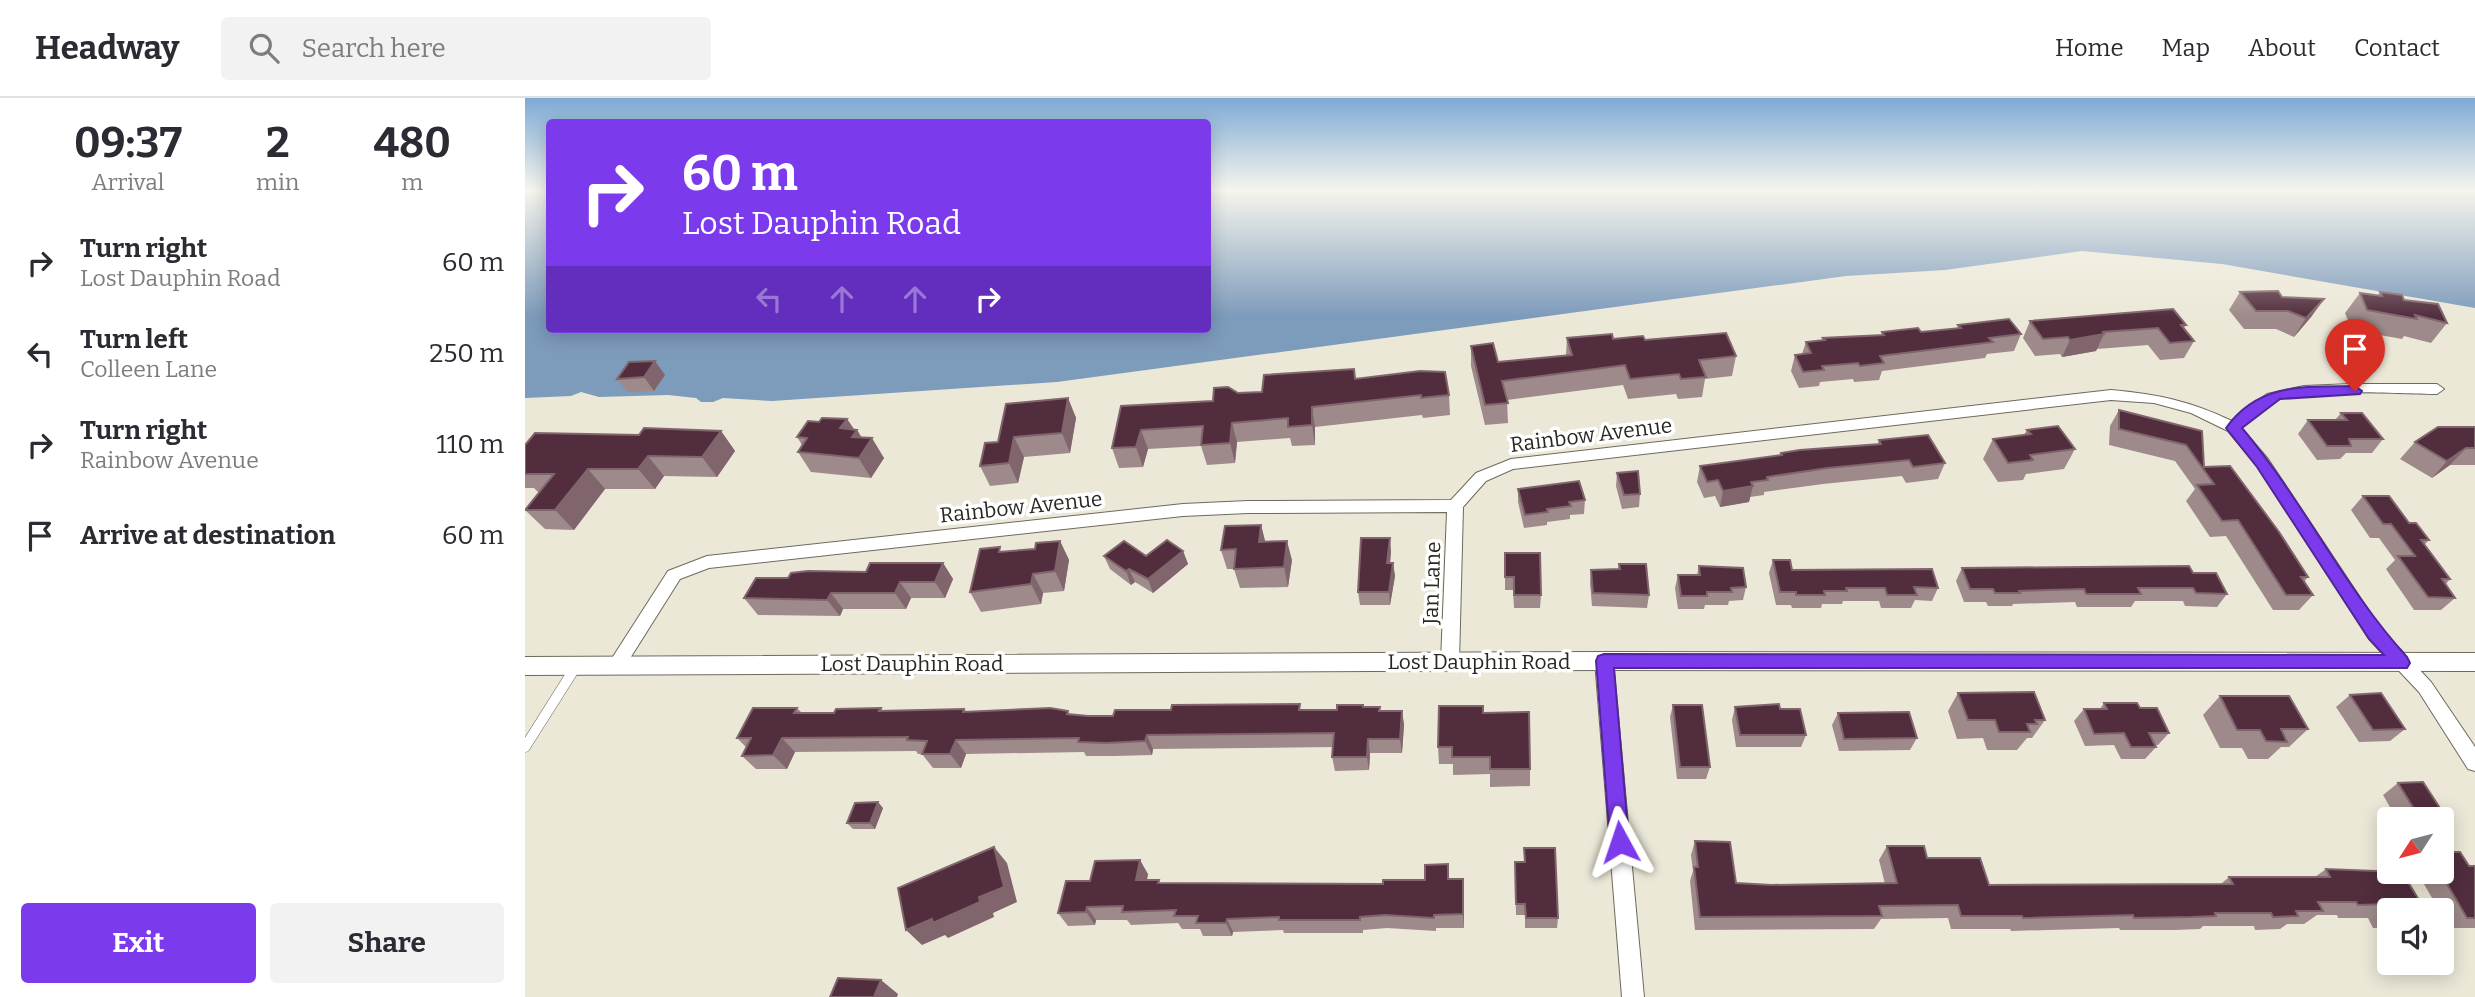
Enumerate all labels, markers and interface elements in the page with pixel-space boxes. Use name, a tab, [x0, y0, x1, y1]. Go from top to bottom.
search box	[221, 17, 711, 80]
text: Headway	[35, 28, 179, 68]
icon: search	[245, 29, 283, 67]
text: Search here	[301, 33, 446, 64]
text: Home	[2055, 34, 2124, 62]
text: Map	[2162, 34, 2210, 62]
text: About	[2248, 34, 2316, 62]
text: Contact	[2354, 34, 2440, 62]
text: 09:37	[74, 118, 182, 168]
text: 2	[266, 118, 290, 168]
text: 480	[373, 118, 451, 168]
text: 60 m	[682, 144, 798, 203]
icon: right	[567, 147, 658, 238]
text: Arrival	[92, 168, 164, 196]
text: min	[256, 168, 299, 196]
text: m	[401, 168, 423, 196]
text: Lost Dauphin Road	[682, 204, 961, 242]
text: Turn right	[80, 233, 207, 264]
icon: right	[21, 244, 59, 282]
text: 60 m	[442, 247, 504, 278]
text: Lost Dauphin Road	[80, 264, 281, 292]
icon: left	[750, 280, 788, 318]
icon: ahead	[823, 280, 861, 318]
icon: ahead	[896, 280, 934, 318]
icon: right	[969, 280, 1007, 318]
pin	[2325, 319, 2385, 391]
text: Turn left	[80, 324, 188, 355]
icon: arrive	[2336, 330, 2374, 368]
icon: left	[21, 335, 59, 373]
text: 250 m	[429, 338, 504, 369]
text: Colleen Lane	[80, 355, 217, 383]
street label: Rainbow Avenue	[1508, 412, 1674, 458]
text: Turn right	[80, 415, 207, 446]
icon: right	[21, 426, 59, 464]
text: 110 m	[436, 429, 504, 460]
text: Rainbow Avenue	[80, 446, 259, 474]
street label: Rainbow Avenue	[939, 486, 1103, 528]
icon: arrive	[21, 517, 59, 555]
text: Arrive at destination	[80, 520, 335, 551]
text: 60 m	[442, 520, 504, 551]
street label: Jan Lane	[1418, 541, 1446, 626]
street label: Lost Dauphin Road	[1387, 649, 1571, 675]
street label: Lost Dauphin Road	[820, 651, 1004, 677]
position arrow	[1583, 805, 1657, 879]
north arrow	[2377, 807, 2453, 884]
map controls	[2377, 807, 2454, 975]
button: sound	[2377, 898, 2454, 975]
button: Exit	[21, 903, 256, 983]
button: Share	[270, 903, 504, 983]

